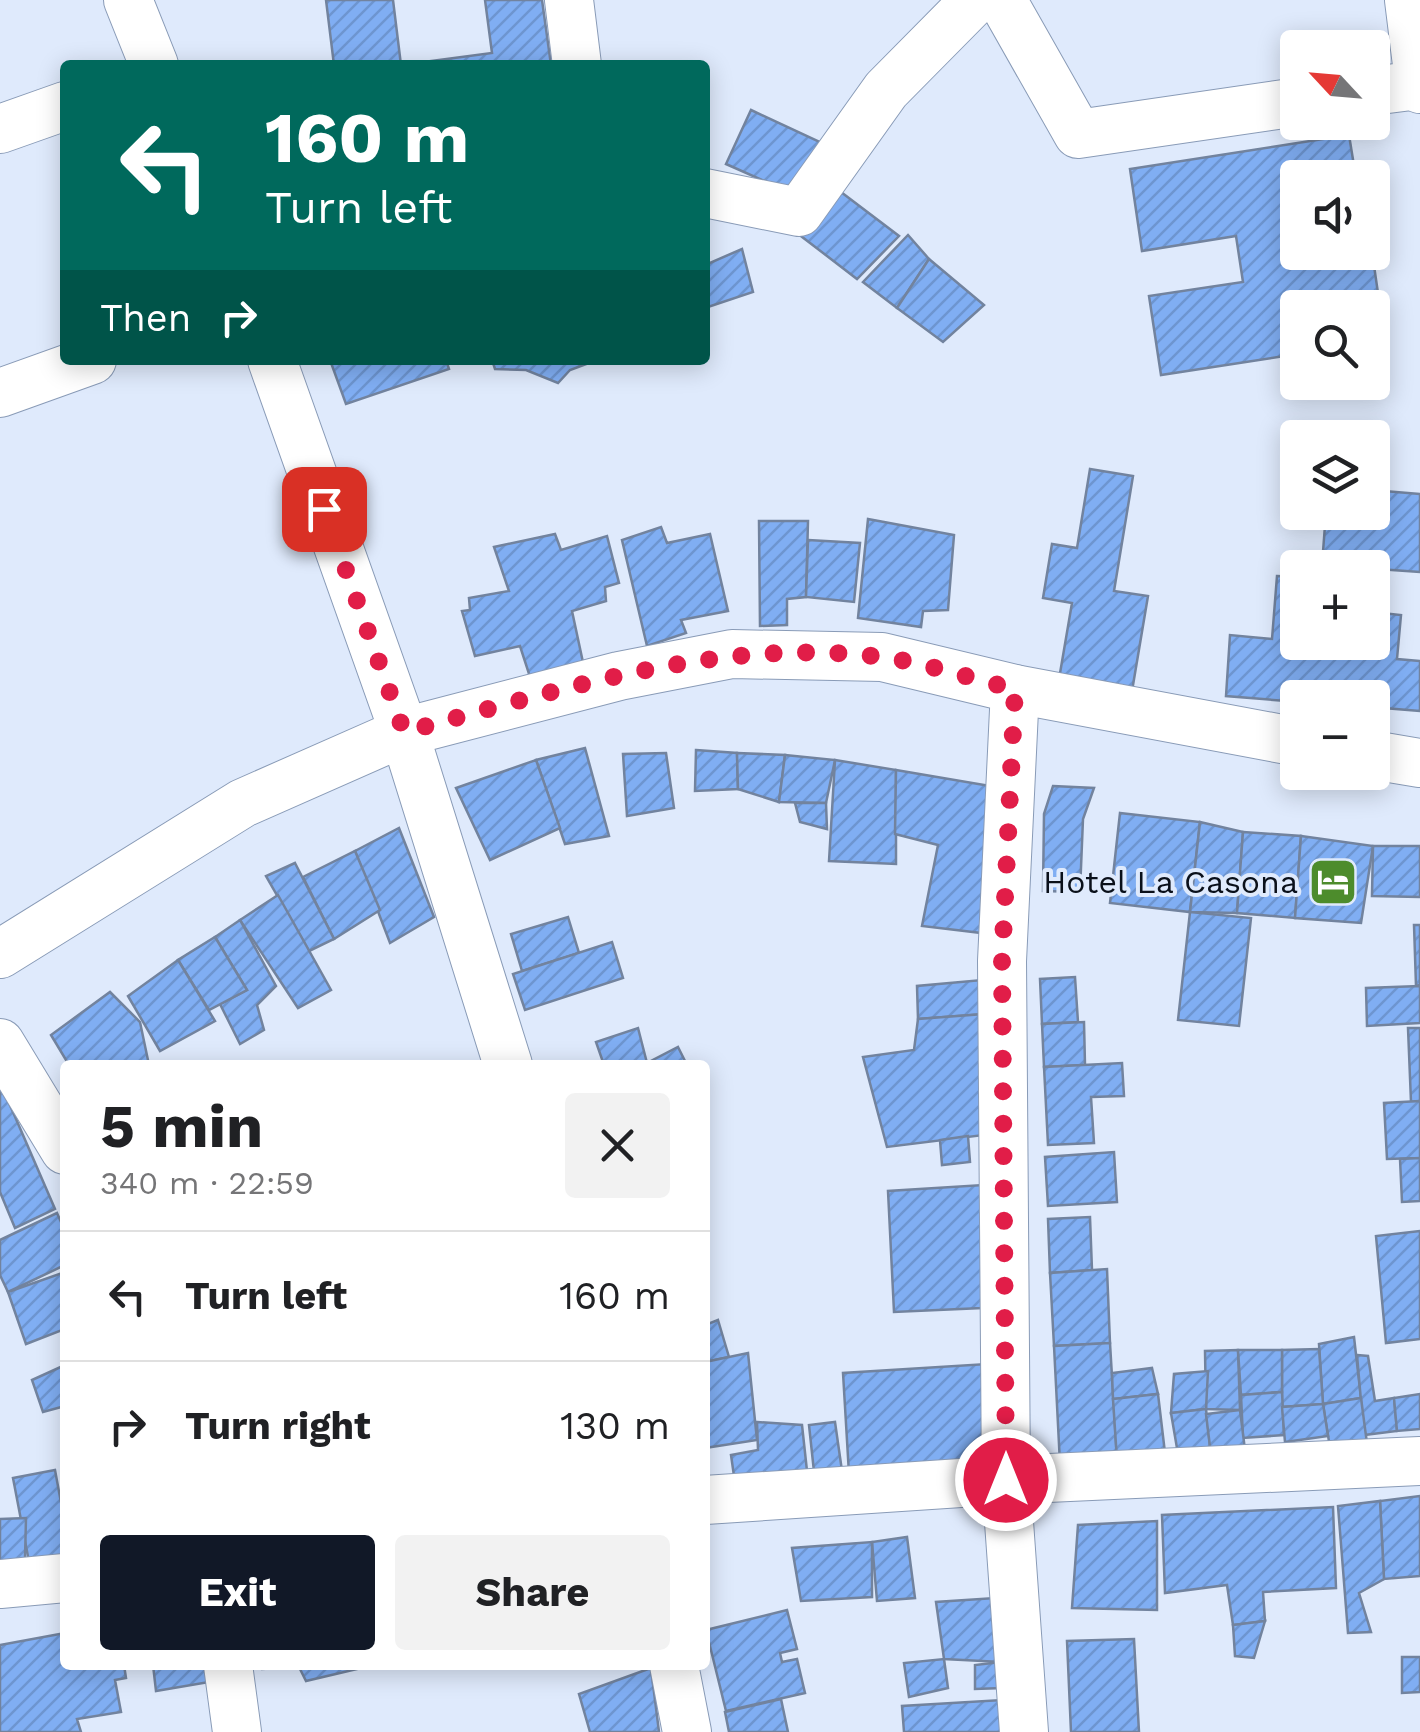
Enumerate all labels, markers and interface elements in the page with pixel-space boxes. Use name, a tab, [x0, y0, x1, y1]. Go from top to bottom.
north arrow	[1280, 30, 1390, 140]
map controls	[1280, 30, 1390, 790]
text: 160 m	[265, 97, 469, 179]
icon: left	[100, 100, 230, 230]
button: sound	[1280, 160, 1390, 270]
text: Turn left	[265, 181, 452, 234]
icon: right	[211, 290, 266, 345]
button: search	[1280, 290, 1390, 400]
text: Then	[100, 296, 191, 340]
button: layers	[1280, 420, 1390, 530]
pin	[282, 467, 367, 552]
icon: arrive	[297, 482, 352, 537]
button: +	[1280, 550, 1390, 660]
button: −	[1280, 680, 1390, 790]
hotel icon: Hotel La Casona	[1307, 856, 1359, 908]
place label: Hotel La Casona	[1043, 863, 1298, 901]
text: 5 min	[100, 1091, 263, 1162]
button: close	[565, 1093, 670, 1198]
text: 340 m · 22:59	[100, 1164, 314, 1202]
icon: left	[100, 1269, 155, 1324]
text: Turn left	[185, 1274, 347, 1318]
text: 160 m	[559, 1274, 670, 1318]
icon: right	[100, 1399, 155, 1454]
text: Turn right	[185, 1404, 371, 1448]
text: 130 m	[560, 1404, 670, 1448]
position arrow	[954, 1428, 1058, 1532]
button: Exit	[100, 1535, 375, 1650]
button: Share	[395, 1535, 670, 1650]

